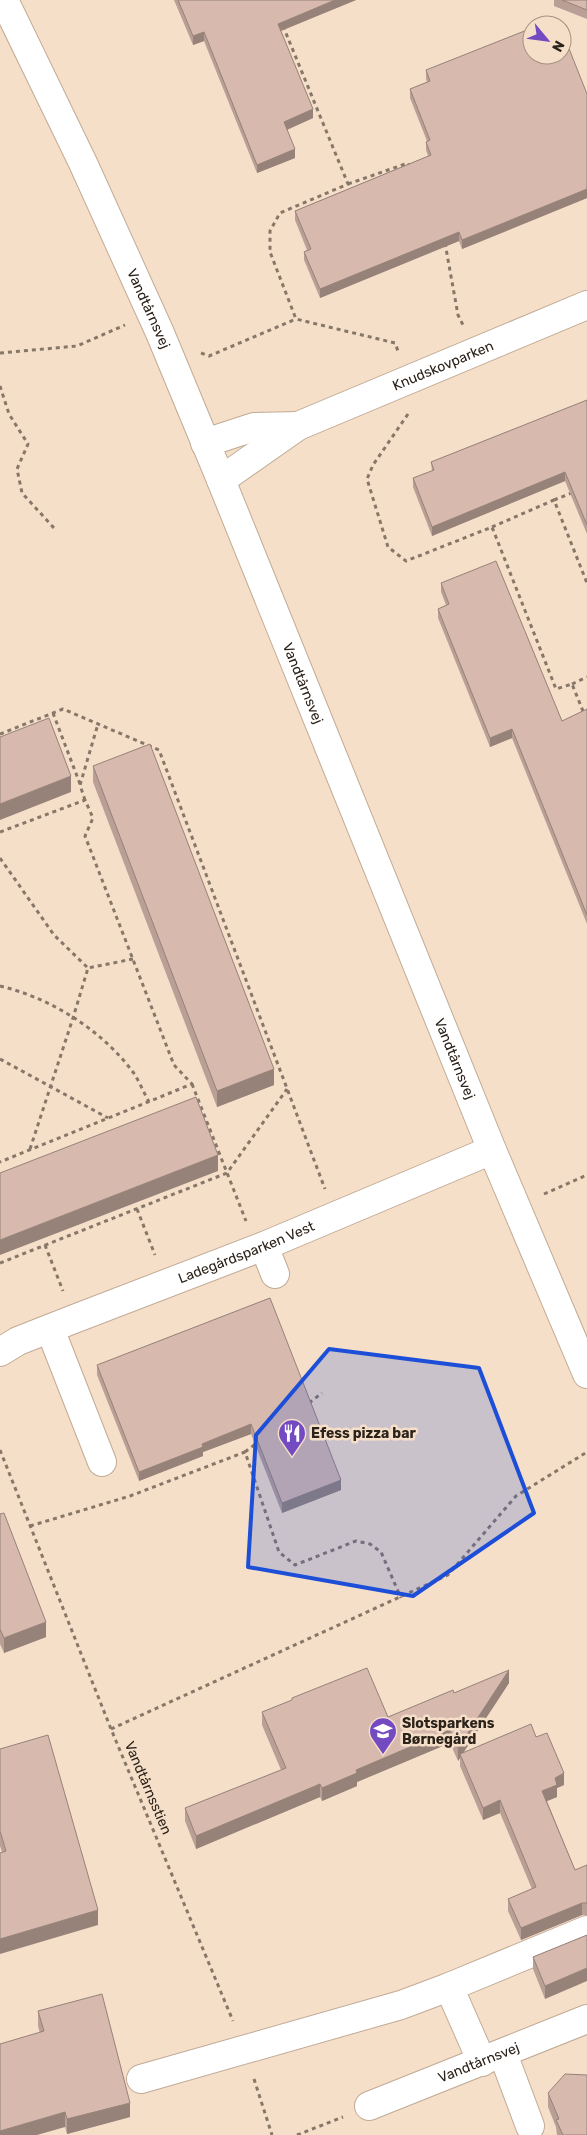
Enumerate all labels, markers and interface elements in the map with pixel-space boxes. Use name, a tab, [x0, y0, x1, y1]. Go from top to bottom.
north arrow	[522, 15, 572, 65]
text: N	[548, 38, 568, 55]
street label: Vandtårnsvej	[124, 266, 174, 351]
street label: Knudskovparken	[390, 337, 496, 394]
street label: Vandtårnsvej	[279, 640, 327, 726]
street label: Vandtårnsvej	[431, 1016, 479, 1102]
street label: Ladegårdsparken Vest	[176, 1217, 317, 1287]
restaurant icon: Efess pizza bar	[277, 1418, 307, 1457]
place label: Efess pizza bar	[311, 1425, 416, 1442]
place label: Slotsparkens Børnegård	[402, 1715, 495, 1748]
school or university icon: Slotsparkens Børnegård	[368, 1716, 398, 1755]
street label: Vandtårnsstien	[121, 1739, 175, 1837]
street label: Vandtårnsvej	[436, 2038, 522, 2086]

